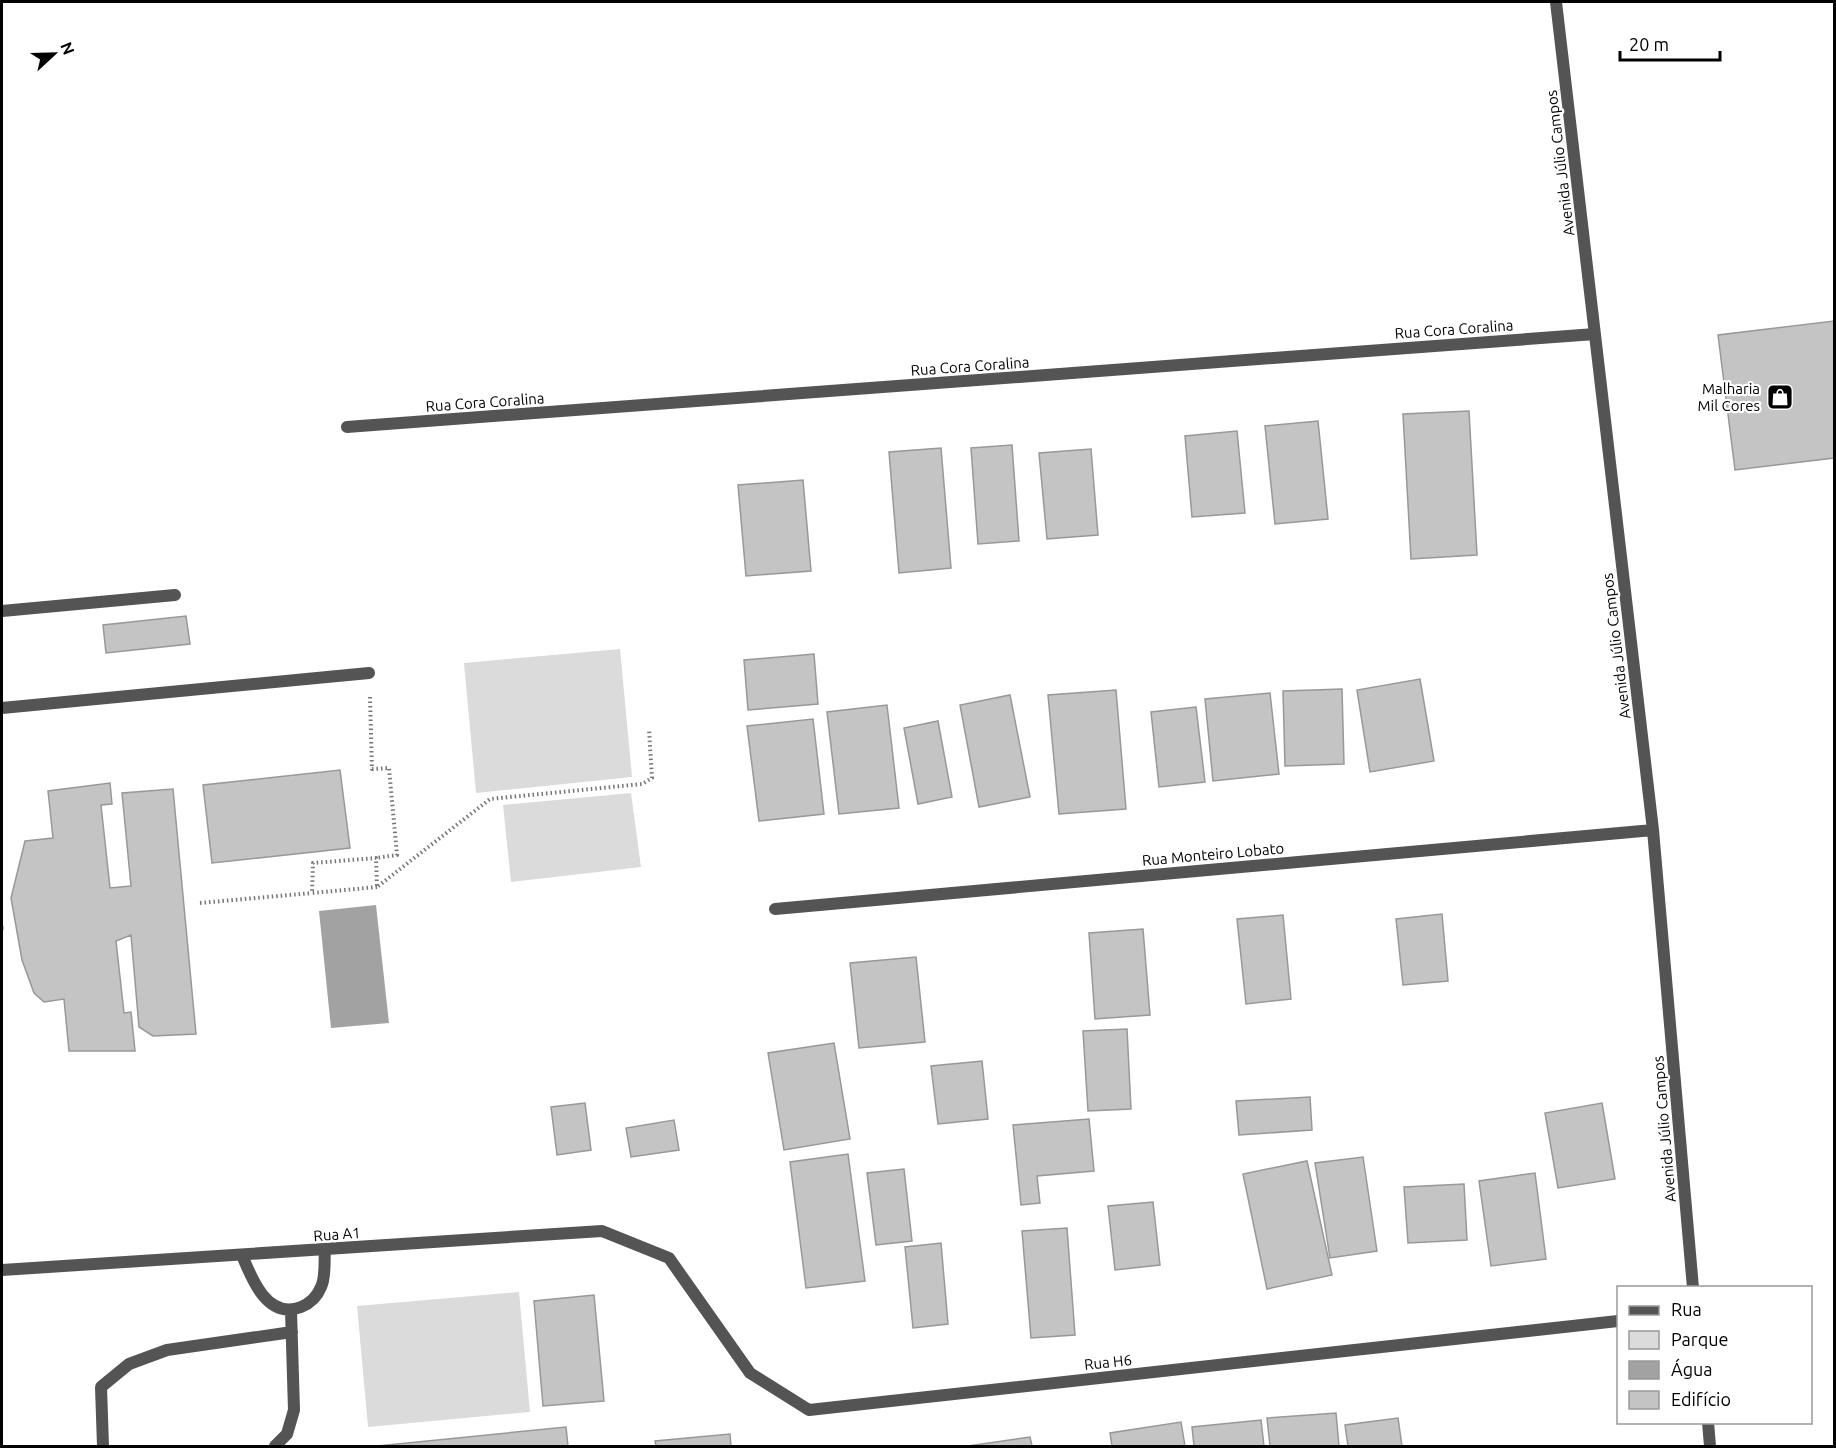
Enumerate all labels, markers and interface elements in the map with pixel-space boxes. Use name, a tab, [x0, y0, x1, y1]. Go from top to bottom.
north arrow	[24, 24, 84, 84]
scale bar	[1620, 24, 1720, 62]
text: 20 m	[1629, 34, 1669, 54]
text: N	[57, 39, 78, 57]
street label: Avenida Júlio Campos	[1543, 89, 1577, 237]
street label: Rua Cora Coralina	[1394, 316, 1514, 342]
street label: Rua Cora Coralina	[910, 353, 1030, 379]
place label: Malharia Mil Cores	[1698, 380, 1760, 414]
shop icon: Malharia Mil Cores	[1765, 382, 1795, 412]
street label: Rua Cora Coralina	[425, 389, 545, 415]
street label: Avenida Júlio Campos	[1599, 572, 1633, 720]
street label: Rua Monteiro Lobato	[1141, 839, 1285, 869]
street label: Avenida Júlio Campos	[1649, 1055, 1679, 1203]
street label: Rua A1	[313, 1224, 361, 1244]
legend	[1617, 1286, 1812, 1424]
text: Rua	[1671, 1299, 1702, 1319]
text: Parque	[1671, 1329, 1728, 1349]
street label: Rua H6	[1083, 1351, 1133, 1373]
text: Água	[1671, 1358, 1713, 1379]
text: Edifício	[1671, 1389, 1731, 1409]

